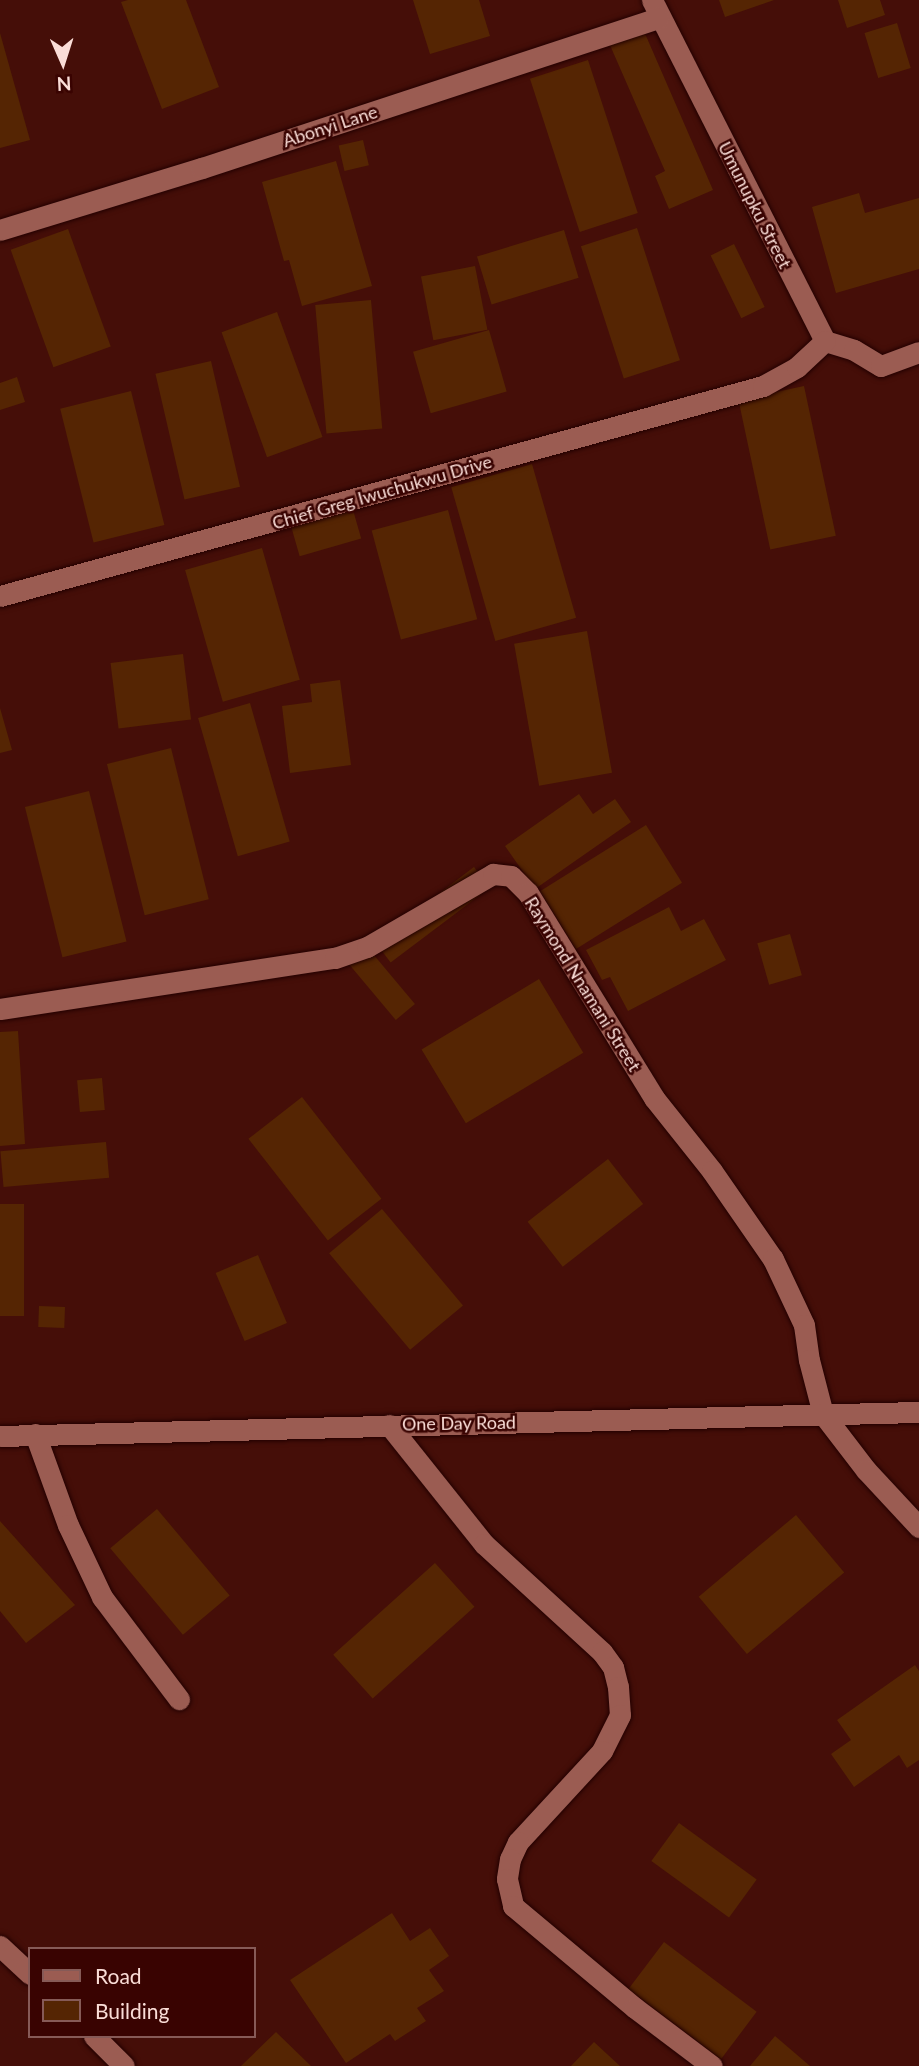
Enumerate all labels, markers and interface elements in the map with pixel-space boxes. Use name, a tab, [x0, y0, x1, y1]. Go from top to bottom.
north arrow	[28, 28, 98, 98]
text: N	[56, 73, 72, 96]
street label: Abonyi Lane	[280, 101, 380, 151]
street label: Umunupku Street	[714, 138, 796, 272]
street label: Chief Greg Iwuchukwu Drive	[269, 450, 495, 534]
street label: Raymond Nnamani Street	[520, 893, 646, 1075]
street label: One Day Road	[402, 1411, 516, 1435]
legend	[28, 1947, 256, 2038]
text: Road	[95, 1963, 142, 1988]
text: Building	[95, 1998, 170, 2023]

